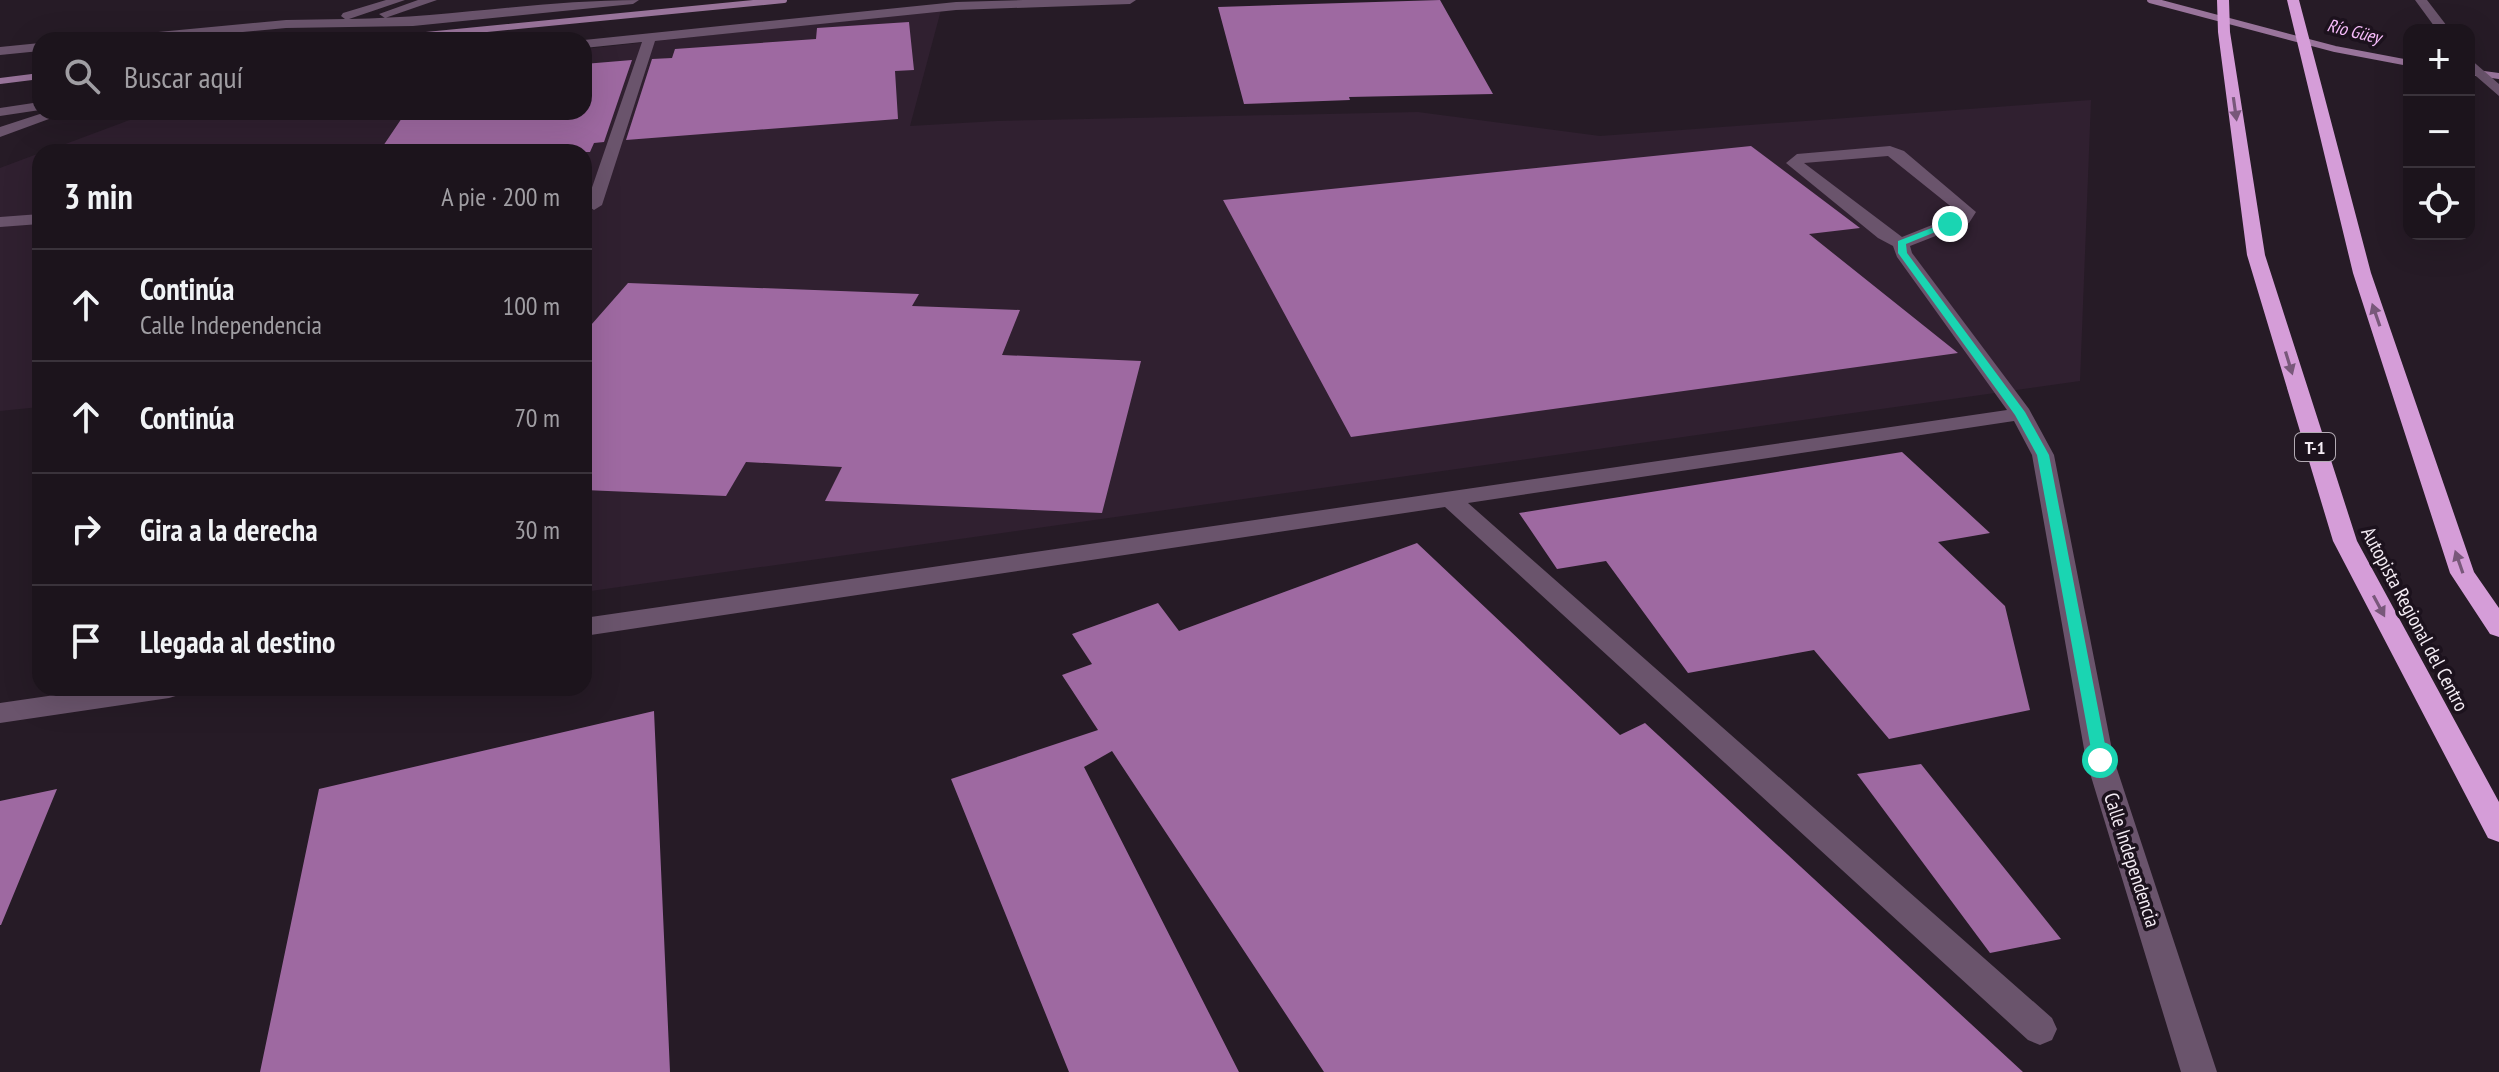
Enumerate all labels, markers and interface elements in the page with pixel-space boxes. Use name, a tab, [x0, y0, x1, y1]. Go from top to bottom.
water label: Río Güey	[2325, 13, 2385, 49]
map controls	[2403, 24, 2475, 240]
button: +	[2403, 24, 2475, 96]
search box	[32, 32, 592, 120]
icon: search	[60, 54, 104, 98]
text: Buscar aquí	[124, 57, 243, 96]
button: −	[2403, 96, 2475, 168]
one-way arrow	[2229, 97, 2242, 122]
button: locate	[2403, 168, 2475, 240]
text: 3 min	[64, 174, 133, 218]
text: A pie · 200 m	[441, 180, 560, 213]
route end	[1932, 206, 1968, 242]
text: Continúa	[140, 269, 234, 308]
icon: ahead	[64, 283, 108, 327]
text: 100 m	[502, 289, 560, 322]
one-way arrow	[2369, 303, 2382, 327]
text: Calle Independencia	[140, 308, 322, 341]
one-way arrow	[2283, 351, 2296, 375]
icon: ahead	[64, 395, 108, 439]
text: Continúa	[140, 398, 234, 437]
text: 70 m	[514, 401, 560, 434]
road number: T-1	[2295, 433, 2335, 461]
icon: right	[64, 507, 108, 551]
text: Gira a la derecha	[140, 510, 318, 549]
text: 30 m	[514, 513, 560, 546]
street label: Autopista Regional del Centro	[2355, 522, 2475, 716]
one-way arrow	[2452, 549, 2464, 573]
one-way arrow	[2373, 594, 2386, 617]
icon: arrive	[64, 619, 108, 663]
text: Llegada al destino	[140, 622, 335, 661]
route start	[2082, 742, 2118, 778]
street label: Calle Independencia	[2098, 789, 2166, 931]

